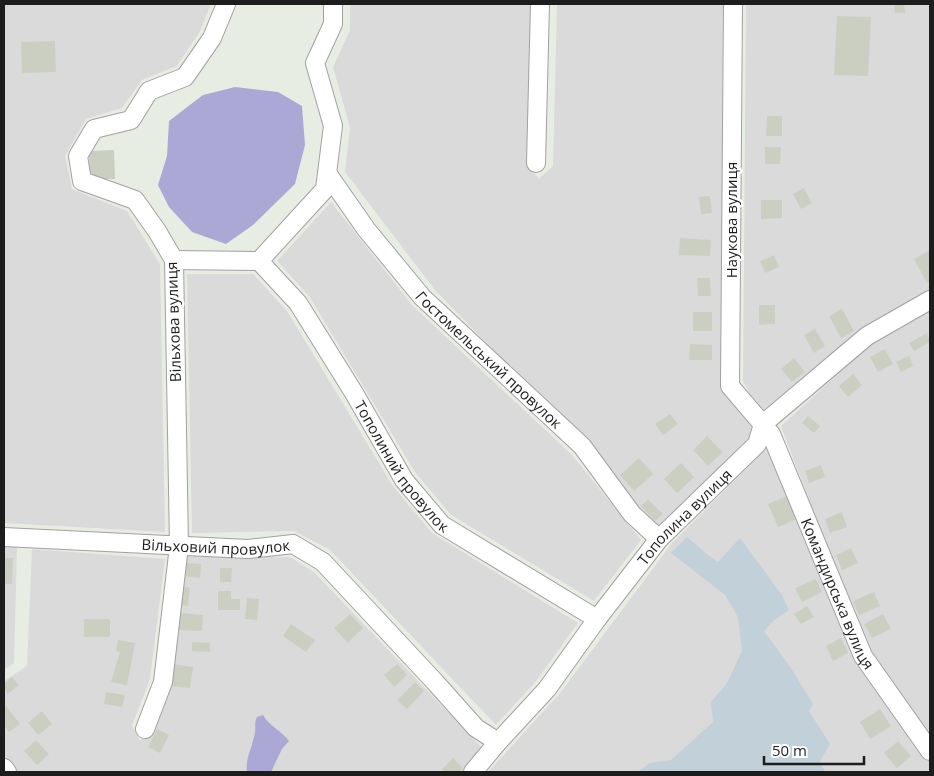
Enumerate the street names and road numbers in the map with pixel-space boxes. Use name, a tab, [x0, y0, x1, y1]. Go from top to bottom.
street label: Наукова вулиця	[721, 162, 741, 278]
street label: Вільхова вулиця	[161, 261, 185, 383]
street label: Гостомельський провулок	[411, 287, 567, 433]
street label: Тополиний провулок	[350, 397, 453, 537]
street label: Тополина вулиця	[633, 464, 736, 569]
street label: Командирська вулиця	[797, 515, 879, 673]
street label: Вільховий провулок	[141, 534, 291, 559]

